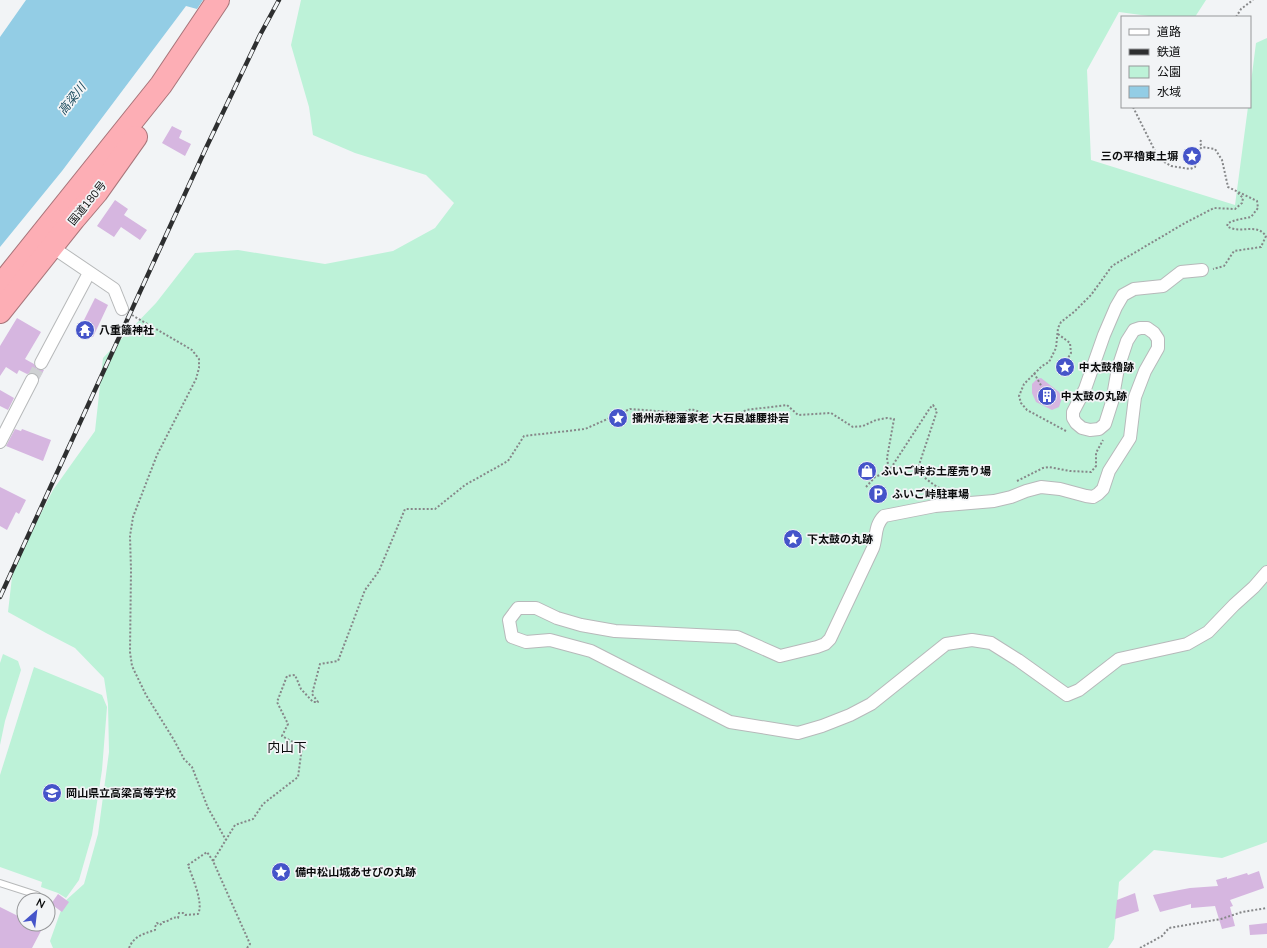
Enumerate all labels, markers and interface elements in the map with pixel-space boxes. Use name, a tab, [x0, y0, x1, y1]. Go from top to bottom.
legend	[1121, 16, 1251, 108]
text: 道路	[1157, 24, 1181, 40]
text: 鉄道	[1157, 44, 1181, 60]
text: 公園	[1157, 64, 1181, 80]
water label: 高梁川	[55, 78, 91, 118]
text: 水域	[1157, 84, 1181, 100]
place icon: 三の平櫓東土塀	[1181, 145, 1203, 167]
place label: 三の平櫓東土塀	[1101, 149, 1178, 164]
street label: 国道180号	[65, 178, 110, 229]
temple icon: 八重籬神社	[74, 319, 96, 341]
place label: 八重籬神社	[99, 323, 154, 338]
place icon: 中太鼓櫓跡	[1054, 356, 1076, 378]
place label: 中太鼓櫓跡	[1079, 360, 1134, 375]
building icon: 中太鼓の丸跡	[1036, 385, 1058, 407]
place label: 中太鼓の丸跡	[1061, 389, 1127, 404]
place icon: 播州赤穂藩家老 大石良雄腰掛岩	[607, 407, 629, 429]
place label: 播州赤穂藩家老 大石良雄腰掛岩	[632, 411, 789, 426]
shop icon: ふいご峠お土産売り場	[856, 460, 878, 482]
place label: ふいご峠お土産売り場	[881, 464, 991, 479]
parking icon: ふいご峠駐車場	[867, 483, 889, 505]
place label: ふいご峠駐車場	[892, 487, 969, 502]
place icon: 下太鼓の丸跡	[782, 528, 804, 550]
place label: 下太鼓の丸跡	[807, 532, 873, 547]
district label: 内山下	[267, 739, 307, 757]
school or university icon: 岡山県立高梁高等学校	[41, 782, 63, 804]
place label: 岡山県立高梁高等学校	[66, 786, 176, 801]
place icon: 備中松山城あせびの丸跡	[270, 861, 292, 883]
place label: 備中松山城あせびの丸跡	[295, 865, 416, 880]
north arrow	[16, 892, 56, 932]
text: N	[33, 895, 48, 912]

